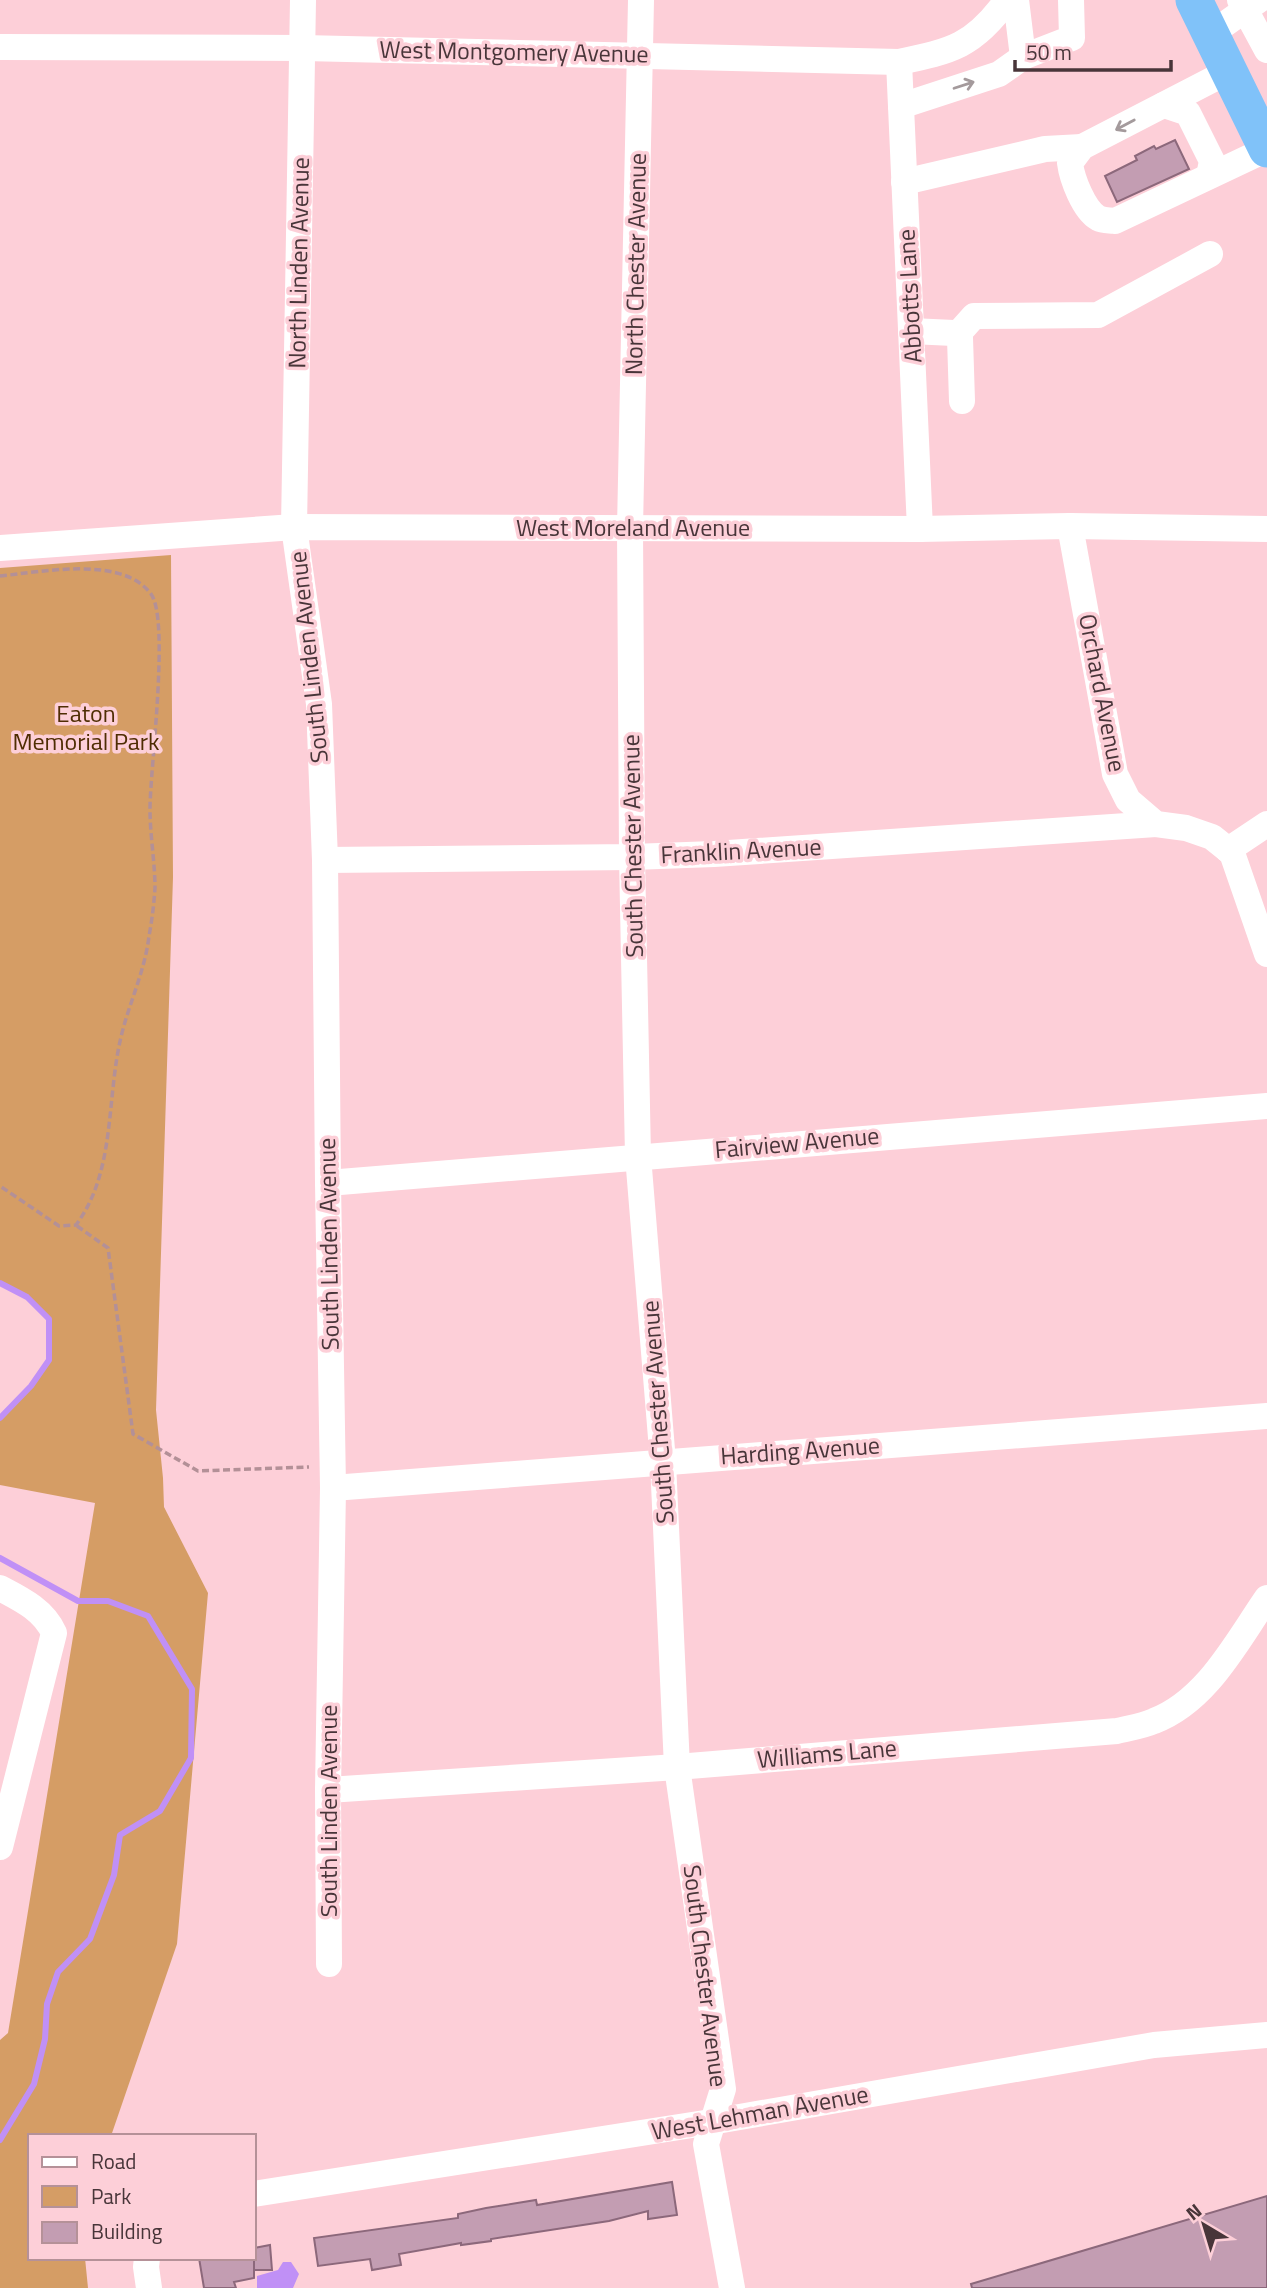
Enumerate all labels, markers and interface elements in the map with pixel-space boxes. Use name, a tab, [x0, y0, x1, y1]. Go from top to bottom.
scale bar	[1015, 28, 1171, 72]
street label: West Montgomery Avenue	[379, 31, 649, 71]
text: 50 m	[1026, 36, 1072, 68]
one-way arrow	[953, 78, 975, 91]
one-way arrow	[1115, 118, 1135, 132]
street label: North Chester Avenue	[615, 153, 655, 375]
street label: North Linden Avenue	[278, 157, 318, 369]
street label: Abbotts Lane	[888, 228, 930, 364]
street label: West Moreland Avenue	[516, 509, 750, 545]
street label: South Linden Avenue	[279, 549, 337, 765]
street label: Orchard Avenue	[1070, 611, 1136, 775]
park label: Eaton Memorial Park	[12, 695, 160, 759]
street label: South Chester Avenue	[612, 734, 652, 958]
street label: Franklin Avenue	[660, 828, 822, 872]
street label: Fairview Avenue	[713, 1117, 881, 1167]
street label: South Linden Avenue	[308, 1137, 348, 1351]
street label: South Chester Avenue	[631, 1299, 683, 1525]
street label: Harding Avenue	[719, 1426, 881, 1474]
street label: South Linden Avenue	[310, 1705, 346, 1917]
street label: Williams Lane	[756, 1729, 898, 1777]
street label: South Chester Avenue	[675, 1863, 737, 2089]
street label: West Lehman Avenue	[649, 2075, 871, 2149]
legend	[28, 2134, 256, 2260]
text: Road	[91, 2145, 136, 2177]
text: Park	[91, 2180, 131, 2212]
north arrow	[1169, 2190, 1239, 2260]
text: N	[1179, 2196, 1207, 2227]
text: Building	[91, 2215, 163, 2247]

